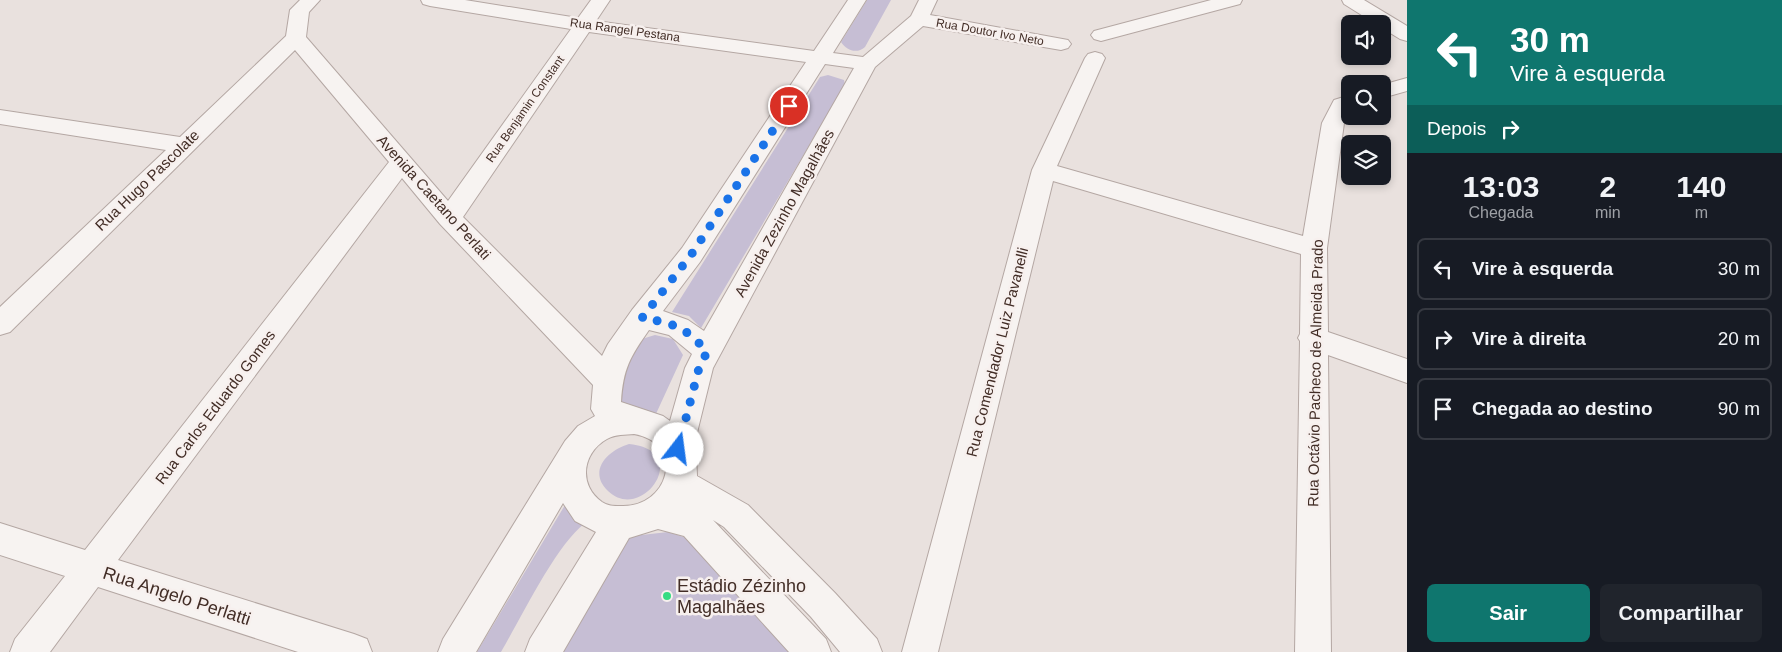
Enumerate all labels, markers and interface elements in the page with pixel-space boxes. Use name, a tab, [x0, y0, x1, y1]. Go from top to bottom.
street label: Rua Rangel Pestana	[569, 15, 681, 45]
map controls	[1341, 15, 1391, 185]
button: sound	[1341, 15, 1391, 65]
street label: Rua Doutor Ivo Neto	[935, 16, 1045, 48]
icon: left	[1427, 20, 1492, 85]
text: 30 m	[1510, 20, 1590, 59]
street label: Rua Benjamin Constant	[483, 53, 567, 165]
text: Vire à esquerda	[1510, 61, 1665, 86]
button: search	[1341, 75, 1391, 125]
pin	[768, 85, 810, 127]
icon: arrive	[775, 92, 803, 120]
icon: right	[1496, 115, 1524, 143]
text: Depois	[1427, 118, 1486, 139]
street label: Rua Hugo Pascolate	[92, 126, 202, 234]
street label: Avenida Zezinho Magalhães	[731, 126, 837, 300]
street label: Avenida Caetano Perlati	[374, 131, 494, 263]
button: layers	[1341, 135, 1391, 185]
text: 13:03	[1463, 170, 1539, 203]
text: 2	[1599, 170, 1616, 203]
text: 140	[1676, 170, 1726, 203]
text: Chegada	[1468, 204, 1533, 221]
text: min	[1595, 204, 1621, 221]
text: m	[1695, 204, 1708, 221]
street label: Rua Octávio Pacheco de Almeida Prado	[1304, 239, 1326, 507]
street label: Rua Comendador Luiz Pavanelli	[963, 246, 1031, 458]
icon: left	[1429, 255, 1457, 283]
text: Vire à esquerda	[1472, 258, 1613, 279]
text: 30 m	[1718, 258, 1760, 279]
icon: right	[1429, 325, 1457, 353]
street label: Rua Carlos Eduardo Gomes	[152, 327, 278, 487]
text: Vire à direita	[1472, 328, 1586, 349]
text: 20 m	[1718, 328, 1760, 349]
icon: arrive	[1429, 395, 1457, 423]
text: Chegada ao destino	[1472, 398, 1653, 419]
text: 90 m	[1718, 398, 1760, 419]
position arrow	[651, 422, 703, 474]
street label: Rua Angelo Perlatti	[101, 563, 253, 629]
place label: Estádio Zézinho Magalhães	[677, 576, 806, 617]
button: Sair	[1427, 584, 1590, 642]
button: Compartilhar	[1600, 584, 1762, 642]
marker: Estádio Zézinho Magalhães	[661, 590, 673, 602]

